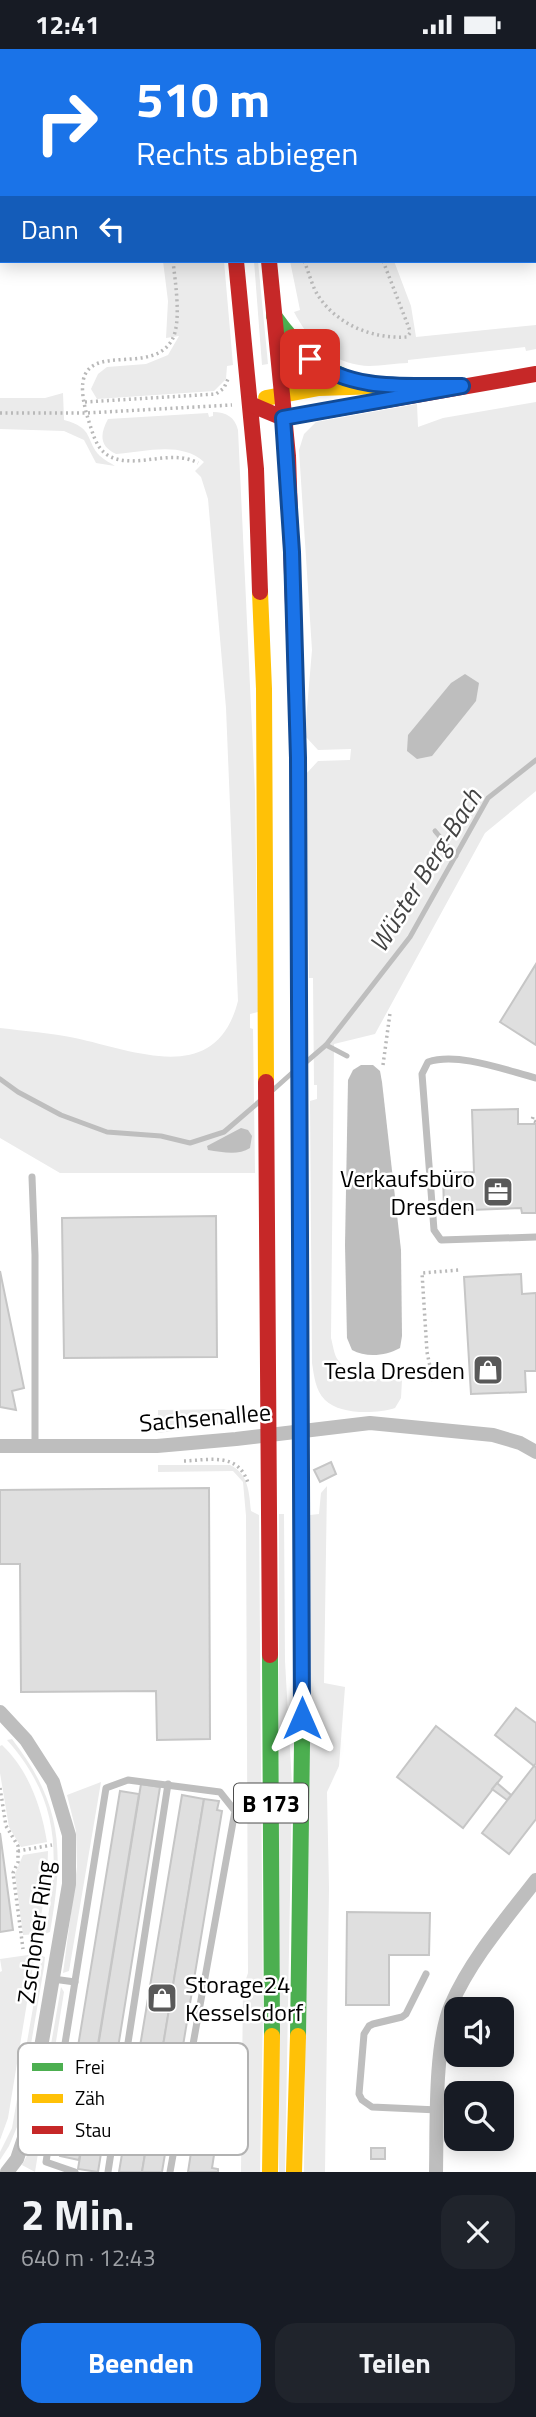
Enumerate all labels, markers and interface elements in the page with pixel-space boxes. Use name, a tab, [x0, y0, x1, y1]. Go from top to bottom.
text: 12:41	[35, 5, 100, 44]
text: 510 m	[136, 61, 270, 136]
icon: right	[21, 77, 112, 168]
text: Rechts abbiegen	[136, 129, 358, 177]
text: Dann	[21, 210, 79, 249]
icon: left	[93, 210, 131, 248]
pin	[280, 329, 340, 389]
icon: arrive	[291, 340, 329, 378]
water label: Wüster Berg-Bach	[359, 780, 492, 959]
place label: Verkaufsbüro Dresden	[340, 1160, 475, 1224]
office icon: Verkaufsbüro Dresden	[481, 1175, 515, 1209]
place label: Tesla Dresden	[324, 1352, 465, 1388]
shop icon: Tesla Dresden	[471, 1353, 505, 1387]
street label: Sachsenallee	[138, 1393, 272, 1441]
position arrow	[265, 1681, 339, 1755]
road number: B 173	[234, 1784, 308, 1823]
street label: Zschoner Ring	[7, 1858, 63, 2006]
place label: Storage24 Kesselsdorf	[185, 1966, 303, 2030]
shop icon: Storage24 Kesselsdorf	[145, 1981, 179, 2015]
map controls	[444, 1997, 514, 2151]
button: sound	[444, 1997, 514, 2067]
legend	[18, 2043, 248, 2155]
text: Frei	[75, 2052, 105, 2081]
button: search	[444, 2081, 514, 2151]
text: Zäh	[75, 2083, 105, 2112]
text: Stau	[75, 2115, 111, 2144]
text: 2 Min.	[21, 2182, 135, 2246]
button: close	[441, 2195, 515, 2269]
text: 640 m · 12:43	[21, 2240, 156, 2275]
button: Beenden	[21, 2323, 261, 2403]
button: Teilen	[275, 2323, 515, 2403]

